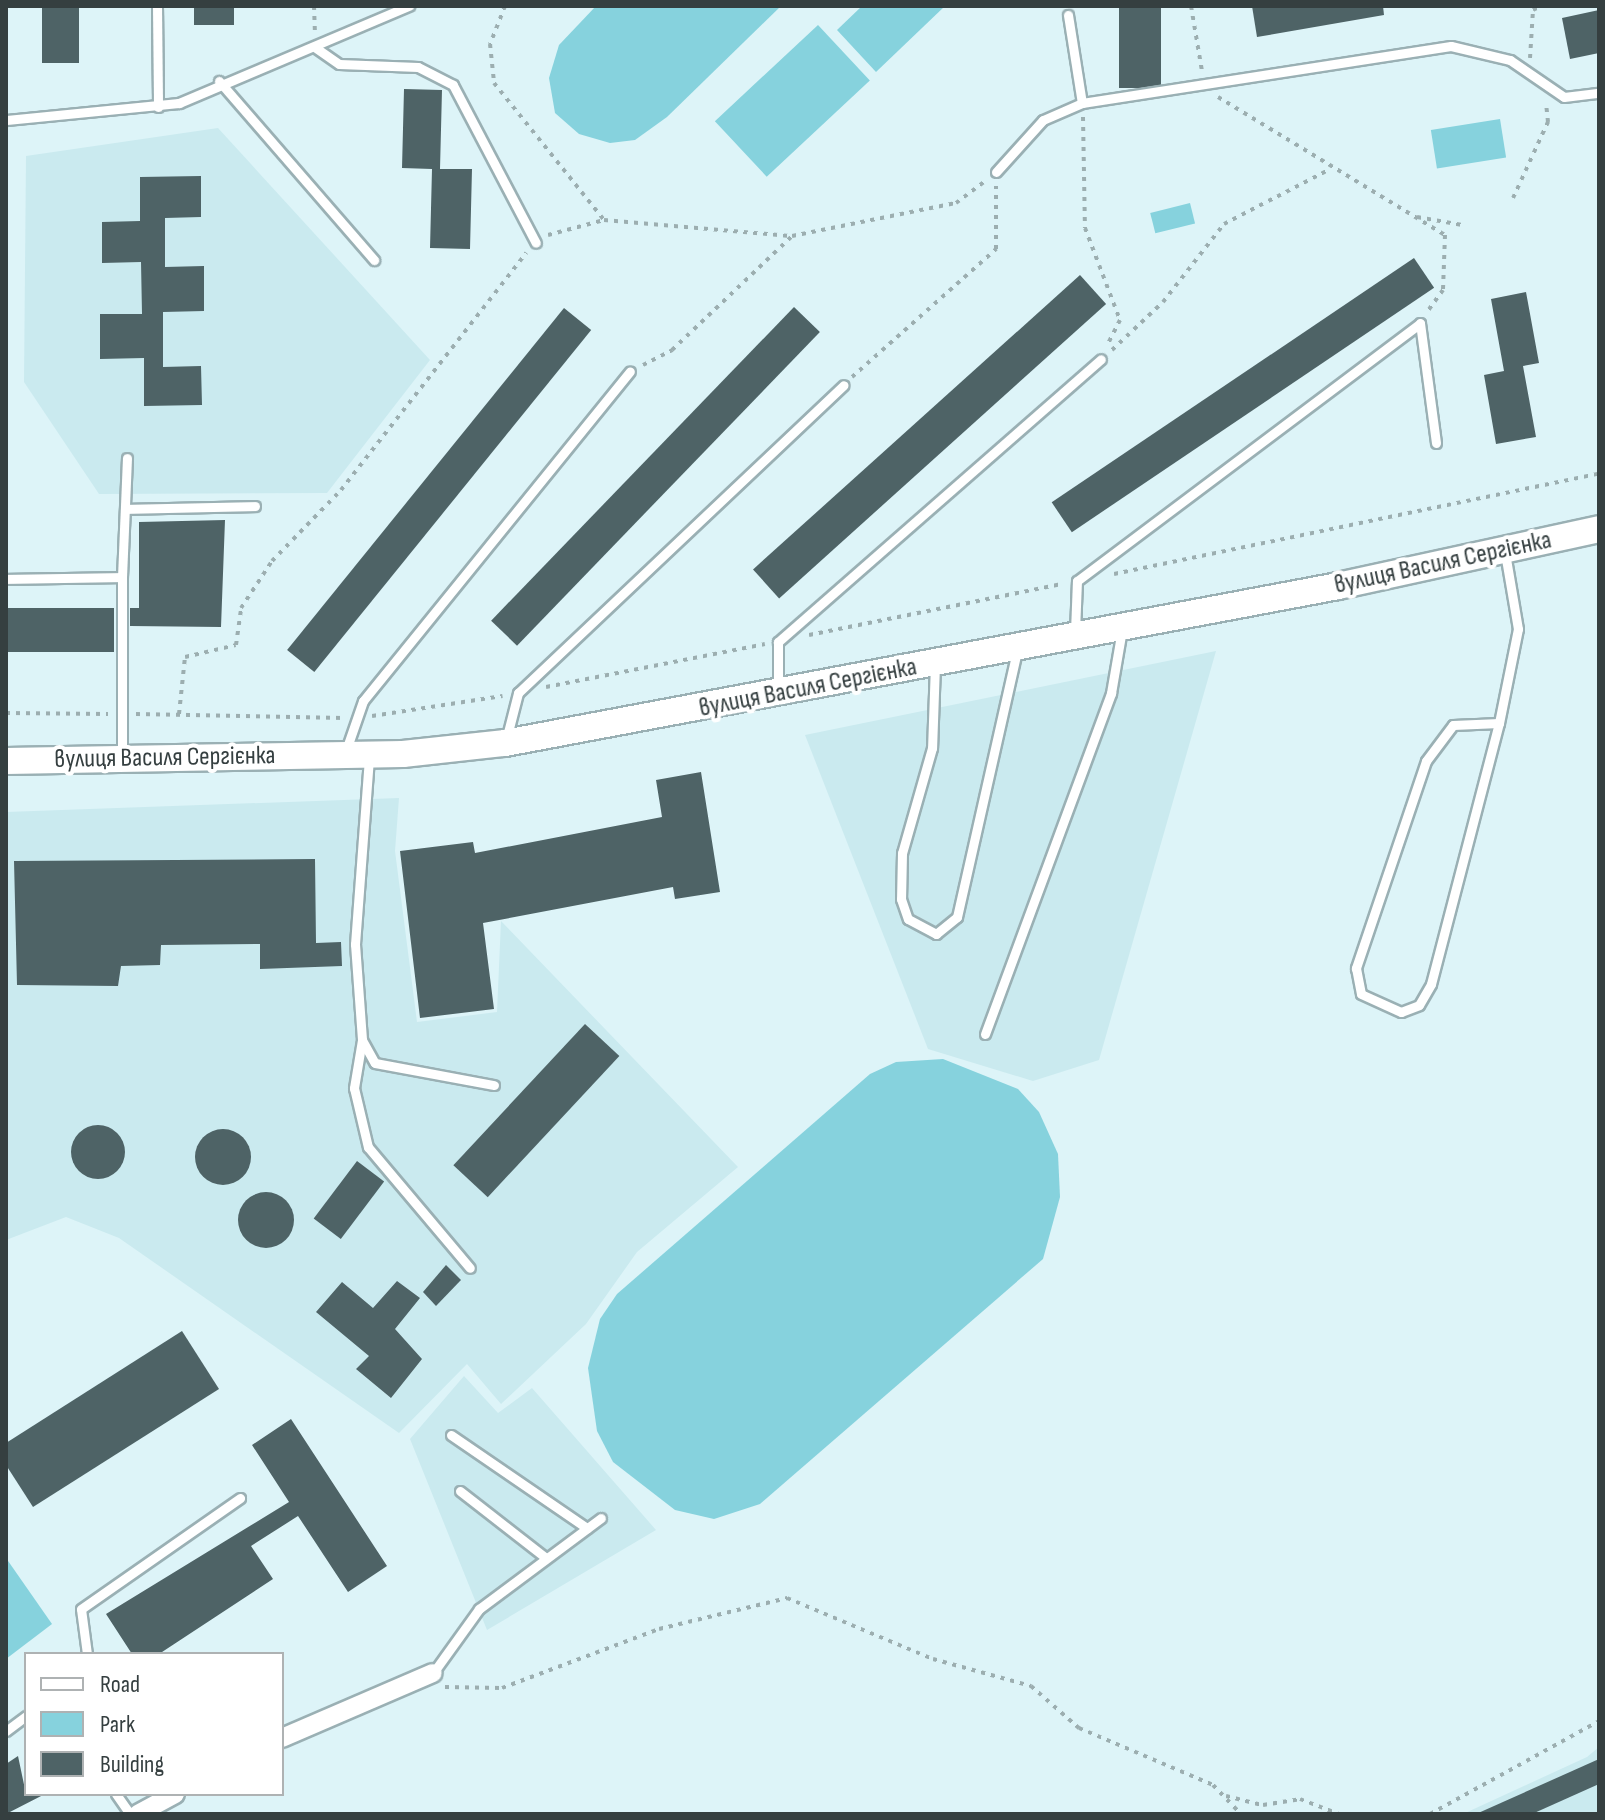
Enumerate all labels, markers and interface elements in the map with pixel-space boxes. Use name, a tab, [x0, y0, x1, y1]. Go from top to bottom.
street label: вулиця Василя Сергієнка	[1332, 525, 1554, 601]
street label: вулиця Василя Сергієнка	[697, 652, 919, 724]
street label: вулиця Василя Сергієнка	[54, 740, 276, 776]
legend	[24, 1652, 284, 1796]
text: Road	[100, 1670, 140, 1699]
text: Park	[100, 1710, 135, 1739]
text: Building	[100, 1750, 164, 1779]

